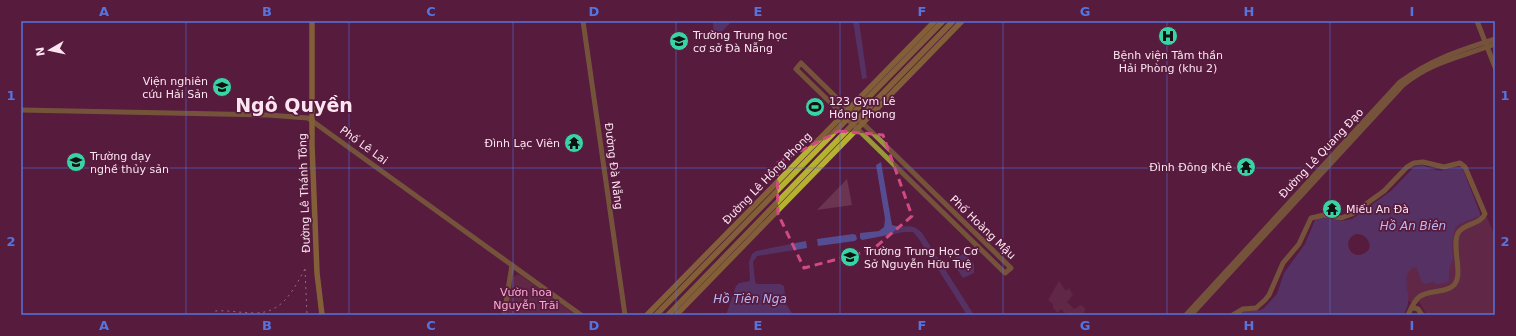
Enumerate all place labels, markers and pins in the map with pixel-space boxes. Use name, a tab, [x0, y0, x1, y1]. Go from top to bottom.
hospital icon: Bệnh viện Tâm thần Hải Phòng (khu 2)	[1157, 25, 1179, 47]
place label: Trường Trung học cơ sở Đà Nẵng	[692, 29, 788, 55]
school or university icon: Trường Trung học cơ sở Đà Nẵng	[668, 30, 690, 52]
place label: Bệnh viện Tâm thần Hải Phòng (khu 2)	[1113, 49, 1223, 75]
place label: Viện nghiên cứu Hải Sản	[142, 75, 208, 101]
school or university icon: Viện nghiên cứu Hải Sản	[211, 76, 233, 98]
place label: 123 Gym Lê Hồng Phong	[829, 95, 896, 121]
sports icon: 123 Gym Lê Hồng Phong	[804, 96, 826, 118]
temple icon: Đình Lạc Viên	[563, 132, 585, 154]
place label: Đình Lạc Viên	[484, 137, 560, 150]
place label: Trường dạy nghề thủy sản	[89, 150, 169, 176]
school or university icon: Trường dạy nghề thủy sản	[65, 151, 87, 173]
temple icon: Đình Đông Khê	[1235, 156, 1257, 178]
place label: Đình Đông Khê	[1149, 161, 1232, 174]
temple icon: Miếu An Đà	[1321, 198, 1343, 220]
place label: Miếu An Đà	[1346, 203, 1409, 216]
place label: Trường Trung Học Cơ Sở Nguyễn Hữu Tuệ	[863, 245, 978, 271]
school or university icon: Trường Trung Học Cơ Sở Nguyễn Hữu Tuệ	[839, 246, 861, 268]

